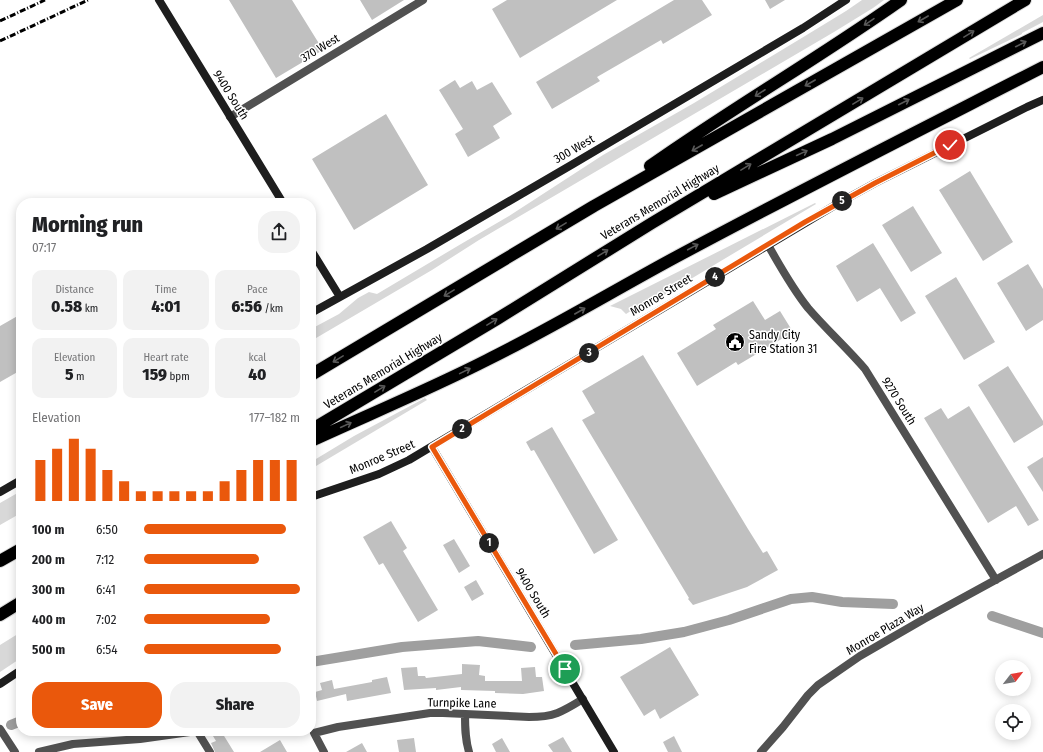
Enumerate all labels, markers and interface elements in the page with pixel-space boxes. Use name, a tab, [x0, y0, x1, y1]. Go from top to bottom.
one-way arrow	[917, 16, 929, 24]
one-way arrow	[864, 18, 875, 26]
one-way arrow	[963, 30, 974, 38]
street label: 370 West	[298, 31, 342, 65]
one-way arrow	[1014, 40, 1026, 47]
street label: 9400 South	[210, 68, 252, 122]
one-way arrow	[804, 80, 816, 88]
one-way arrow	[754, 90, 766, 98]
one-way arrow	[852, 96, 864, 104]
one-way arrow	[898, 98, 910, 106]
pin	[933, 128, 967, 162]
street label: 300 West	[551, 132, 597, 166]
icon: check	[939, 134, 961, 156]
one-way arrow	[691, 144, 703, 152]
one-way arrow	[795, 149, 807, 156]
street label: Veterans Memorial Highway	[598, 161, 722, 243]
one-way arrow	[740, 163, 751, 171]
pin: 5	[832, 191, 852, 211]
text: 5	[839, 194, 845, 207]
text: Morning run	[32, 211, 143, 238]
button: share	[258, 211, 300, 253]
one-way arrow	[556, 222, 567, 230]
text: 07:17	[32, 240, 56, 255]
one-way arrow	[687, 243, 699, 251]
one-way arrow	[597, 249, 608, 258]
pin: 4	[705, 267, 725, 287]
text: 4	[712, 270, 718, 283]
street label: Monroe Street	[628, 271, 694, 319]
text: Distance	[55, 283, 94, 296]
text: Time	[155, 283, 177, 296]
text: Pace	[247, 283, 268, 296]
one-way arrow	[443, 289, 455, 297]
text: 0.58	[51, 296, 82, 317]
text: 4:01	[151, 296, 181, 317]
text: 6:56	[231, 296, 262, 317]
text: km	[82, 302, 98, 315]
text: /km	[262, 302, 283, 315]
one-way arrow	[574, 306, 586, 314]
one-way arrow	[486, 317, 498, 325]
place label: Sandy City Fire Station 31	[749, 328, 817, 356]
street label: Veterans Memorial Highway	[321, 330, 445, 412]
public building icon: Sandy City Fire Station 31	[724, 331, 746, 353]
pin: 3	[579, 343, 599, 363]
text: 3	[586, 346, 592, 359]
text: Elevation	[54, 351, 95, 364]
text: Heart rate	[143, 351, 189, 364]
text: kcal	[248, 351, 266, 364]
one-way arrow	[332, 356, 344, 364]
text: 5	[65, 364, 73, 385]
text: 159	[142, 364, 167, 385]
text: 40	[248, 364, 266, 385]
one-way arrow	[459, 367, 471, 374]
text: m	[73, 370, 84, 383]
text: bpm	[167, 370, 190, 383]
street label: 9270 South	[879, 375, 919, 427]
one-way arrow	[374, 384, 386, 392]
text: Elevation	[32, 410, 81, 425]
text: 177–182 m	[249, 410, 300, 425]
pin: 2	[452, 419, 472, 439]
one-way arrow	[340, 421, 352, 428]
text: 2	[459, 422, 465, 435]
street label: Monroe Street	[347, 437, 417, 477]
text: 100 m	[32, 522, 64, 537]
text: 6:50	[96, 522, 118, 537]
pin: 1	[479, 533, 499, 553]
text: 1	[487, 536, 491, 549]
text: 200 m	[32, 552, 65, 567]
text: 7:12	[96, 552, 114, 567]
street label: 9400 South	[513, 566, 553, 620]
text: 300 m	[32, 582, 65, 597]
text: 6:41	[96, 582, 116, 597]
street label: Monroe Plaza Way	[844, 600, 927, 658]
text: 400 m	[32, 612, 66, 627]
text: 7:02	[96, 612, 116, 627]
text: 500 m	[32, 642, 65, 657]
text: 6:54	[96, 642, 118, 657]
pin	[548, 652, 582, 686]
icon: arrive	[554, 658, 576, 680]
north arrow	[995, 660, 1031, 696]
map controls	[995, 660, 1031, 740]
button: Save	[32, 682, 162, 728]
button: Share	[170, 682, 300, 728]
street label: Turnpike Lane	[427, 695, 497, 711]
button: locate	[995, 704, 1031, 740]

